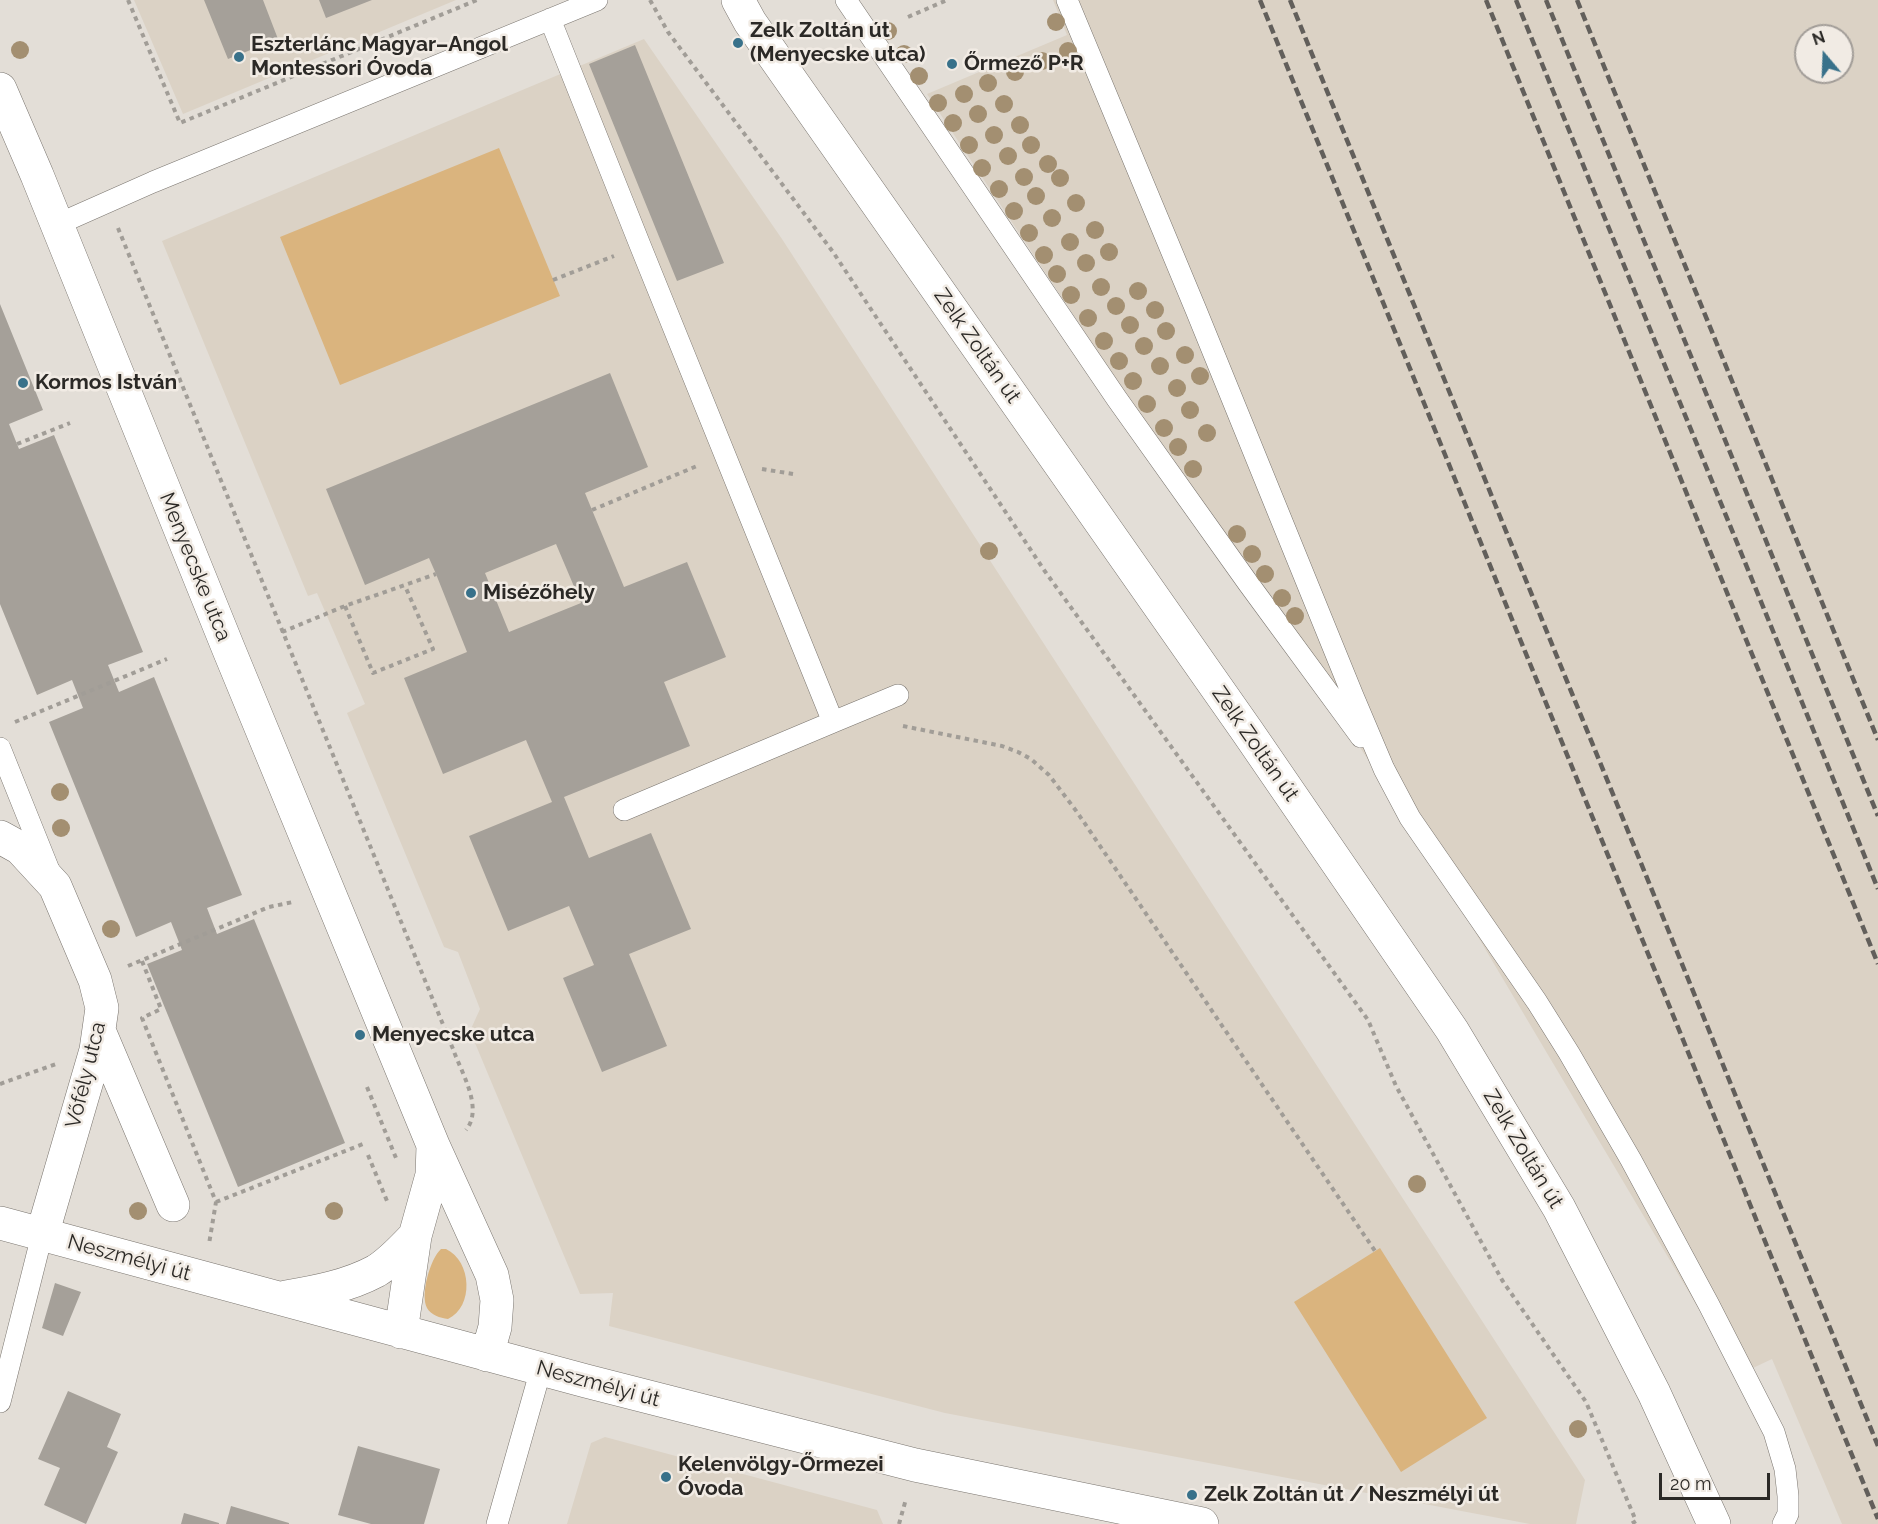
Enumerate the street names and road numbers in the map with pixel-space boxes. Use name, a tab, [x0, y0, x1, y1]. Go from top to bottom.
street label: Zelk Zoltán út	[928, 284, 1026, 408]
street label: Menyecske utca	[154, 489, 236, 645]
street label: Zelk Zoltán út	[1206, 682, 1304, 806]
street label: Vőfély utca	[61, 1019, 111, 1131]
street label: Zelk Zoltán út	[1478, 1085, 1568, 1213]
street label: Neszmélyi út	[65, 1229, 193, 1287]
street label: Neszmélyi út	[534, 1355, 662, 1413]

